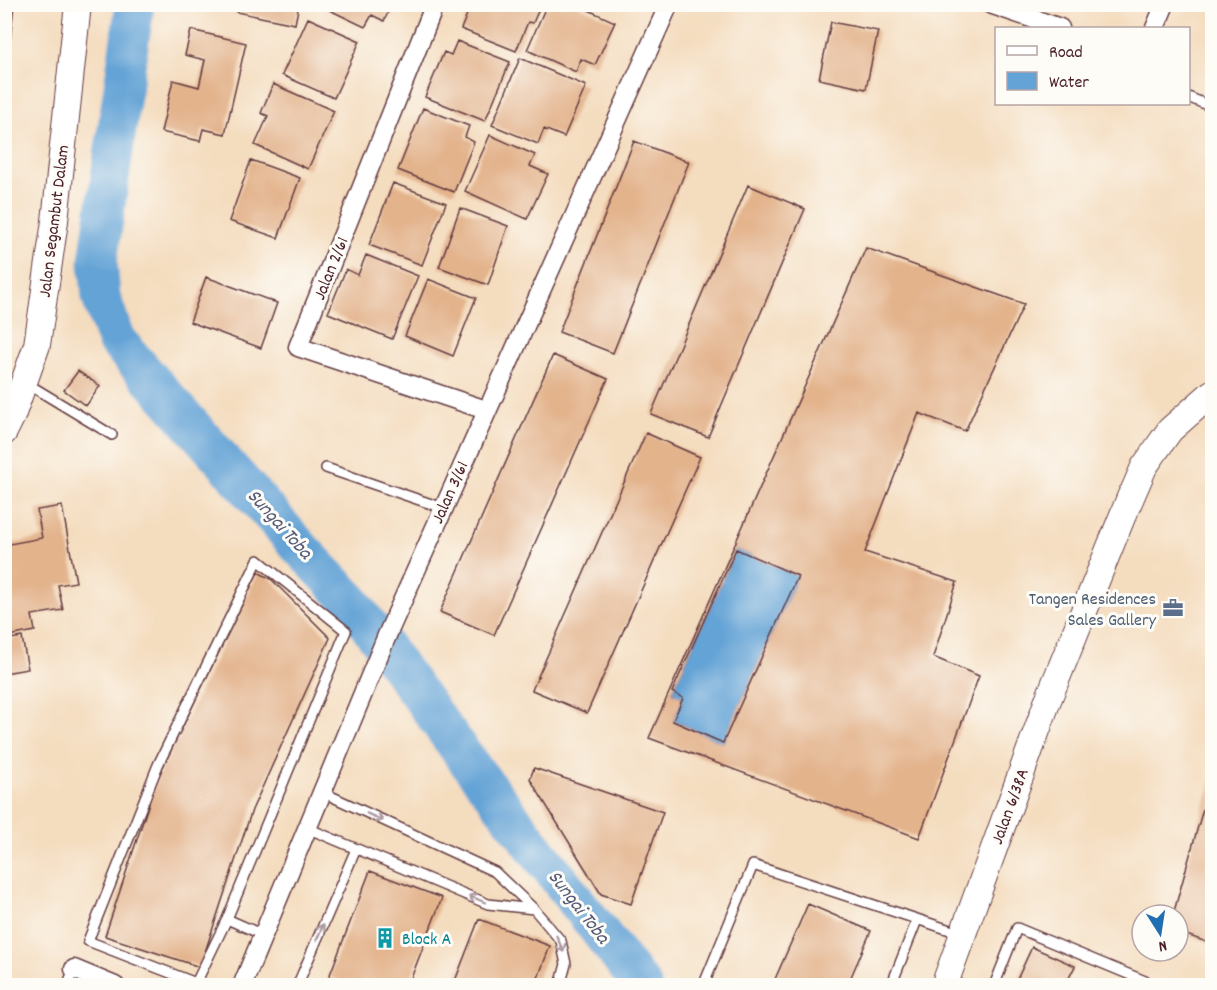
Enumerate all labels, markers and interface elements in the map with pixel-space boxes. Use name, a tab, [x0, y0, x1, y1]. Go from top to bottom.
legend	[995, 27, 1190, 105]
text: Road	[1049, 41, 1083, 66]
text: Water	[1049, 71, 1089, 96]
street label: Jalan Segambut Dalam	[34, 143, 77, 299]
street label: Jalan 2/61	[308, 234, 356, 304]
street label: Jalan 3/61	[426, 458, 476, 528]
water label: Sungai Toba	[240, 484, 319, 568]
place label: Tangen Residences Sales Gallery	[1029, 588, 1157, 634]
office icon: Tangen Residences Sales Gallery	[1161, 596, 1185, 620]
street label: Jalan 6/38A	[986, 765, 1037, 848]
one-way arrow	[365, 811, 383, 823]
water label: Sungai Toba	[540, 865, 616, 952]
one-way arrow	[468, 893, 487, 904]
north arrow	[1130, 903, 1190, 963]
one-way arrow	[315, 923, 326, 941]
building icon: Block A	[373, 926, 397, 950]
place label: Block A	[402, 928, 452, 953]
text: N	[1156, 933, 1169, 957]
one-way arrow	[555, 935, 566, 953]

